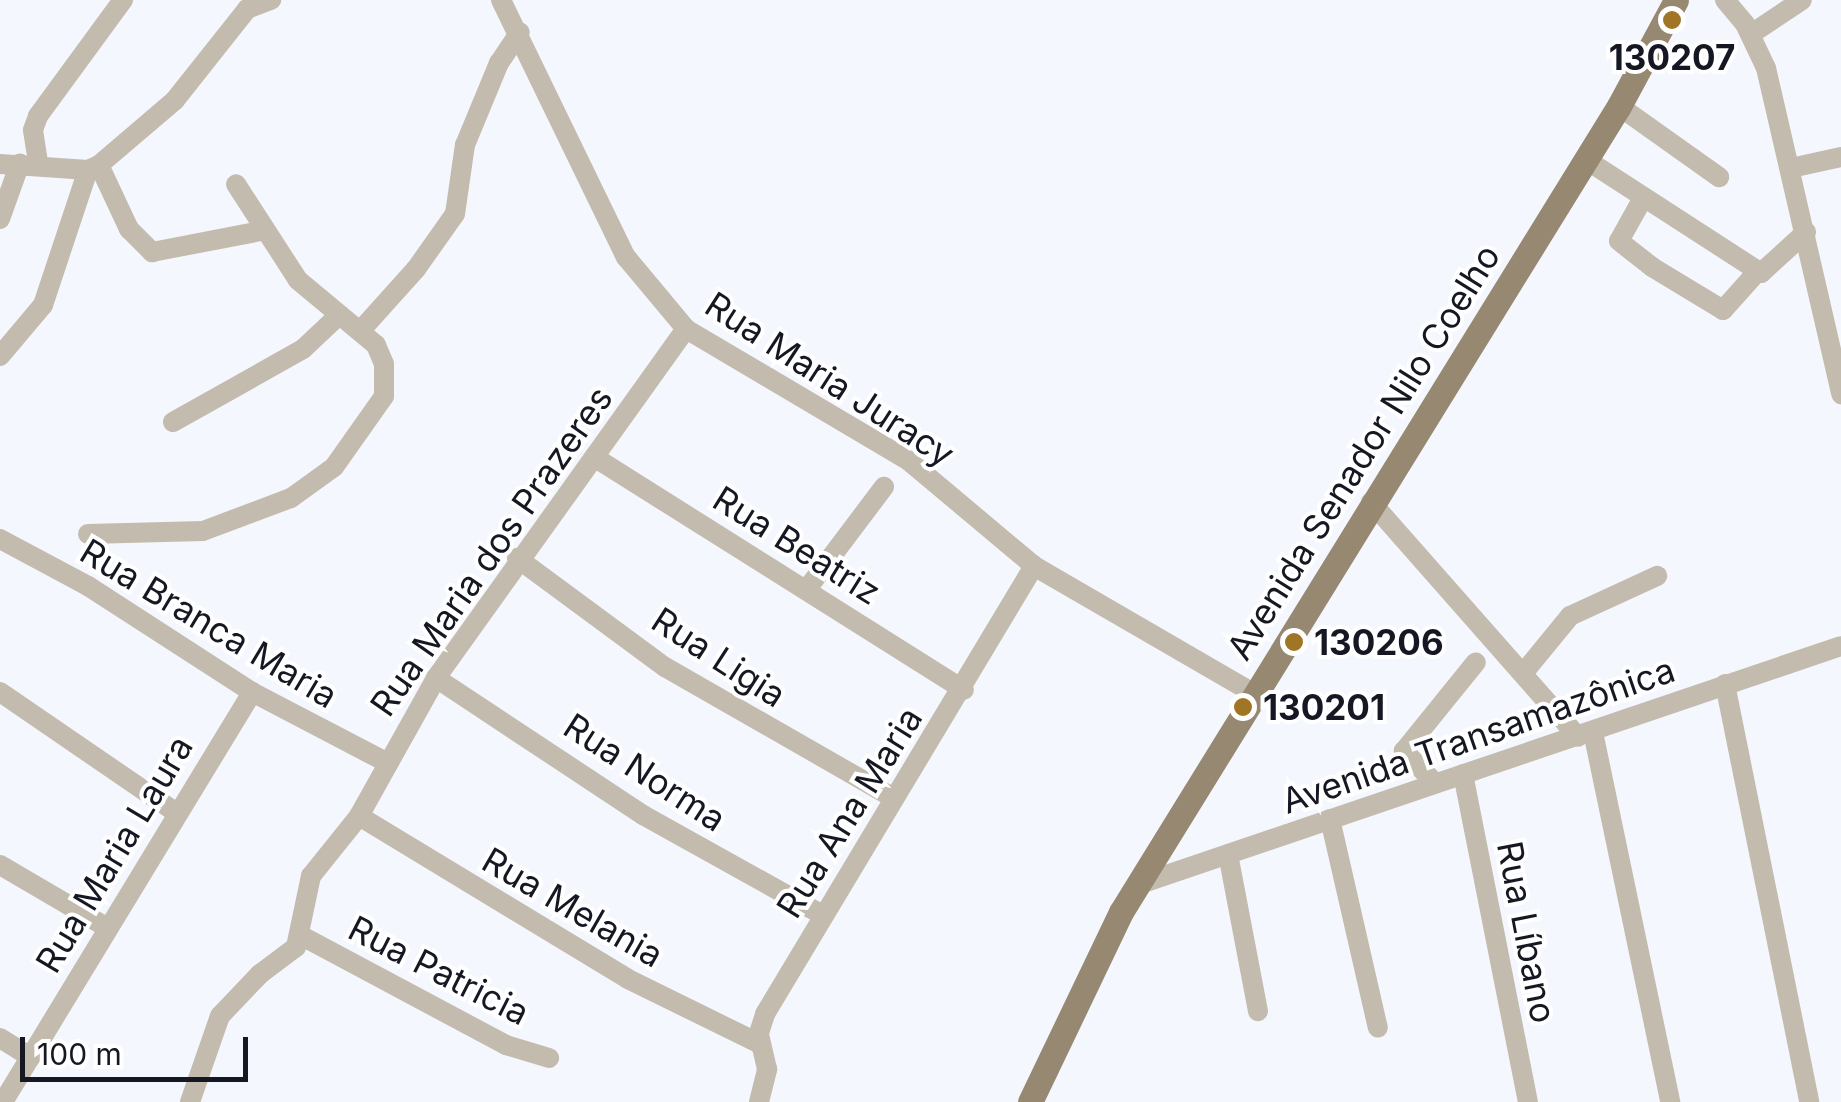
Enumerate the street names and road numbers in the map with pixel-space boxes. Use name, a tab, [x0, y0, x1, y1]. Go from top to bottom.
street label: Avenida Senador Nilo Coelho	[1218, 237, 1508, 667]
street label: Rua Maria Juracy	[698, 283, 962, 475]
street label: Rua Maria dos Prazeres	[361, 378, 621, 724]
street label: Rua Beatriz	[706, 477, 888, 613]
street label: Rua Branca Maria	[73, 530, 345, 716]
street label: Rua Ligia	[644, 598, 794, 716]
street label: Avenida Transamazônica	[1276, 648, 1680, 822]
street label: Rua Ana Maria	[768, 699, 930, 925]
street label: Rua Norma	[556, 704, 734, 840]
street label: Rua Maria Laura	[27, 728, 201, 980]
street label: Rua Melania	[475, 838, 671, 976]
street label: Rua Líbano	[1489, 838, 1565, 1026]
street label: Rua Patricia	[342, 907, 536, 1033]

